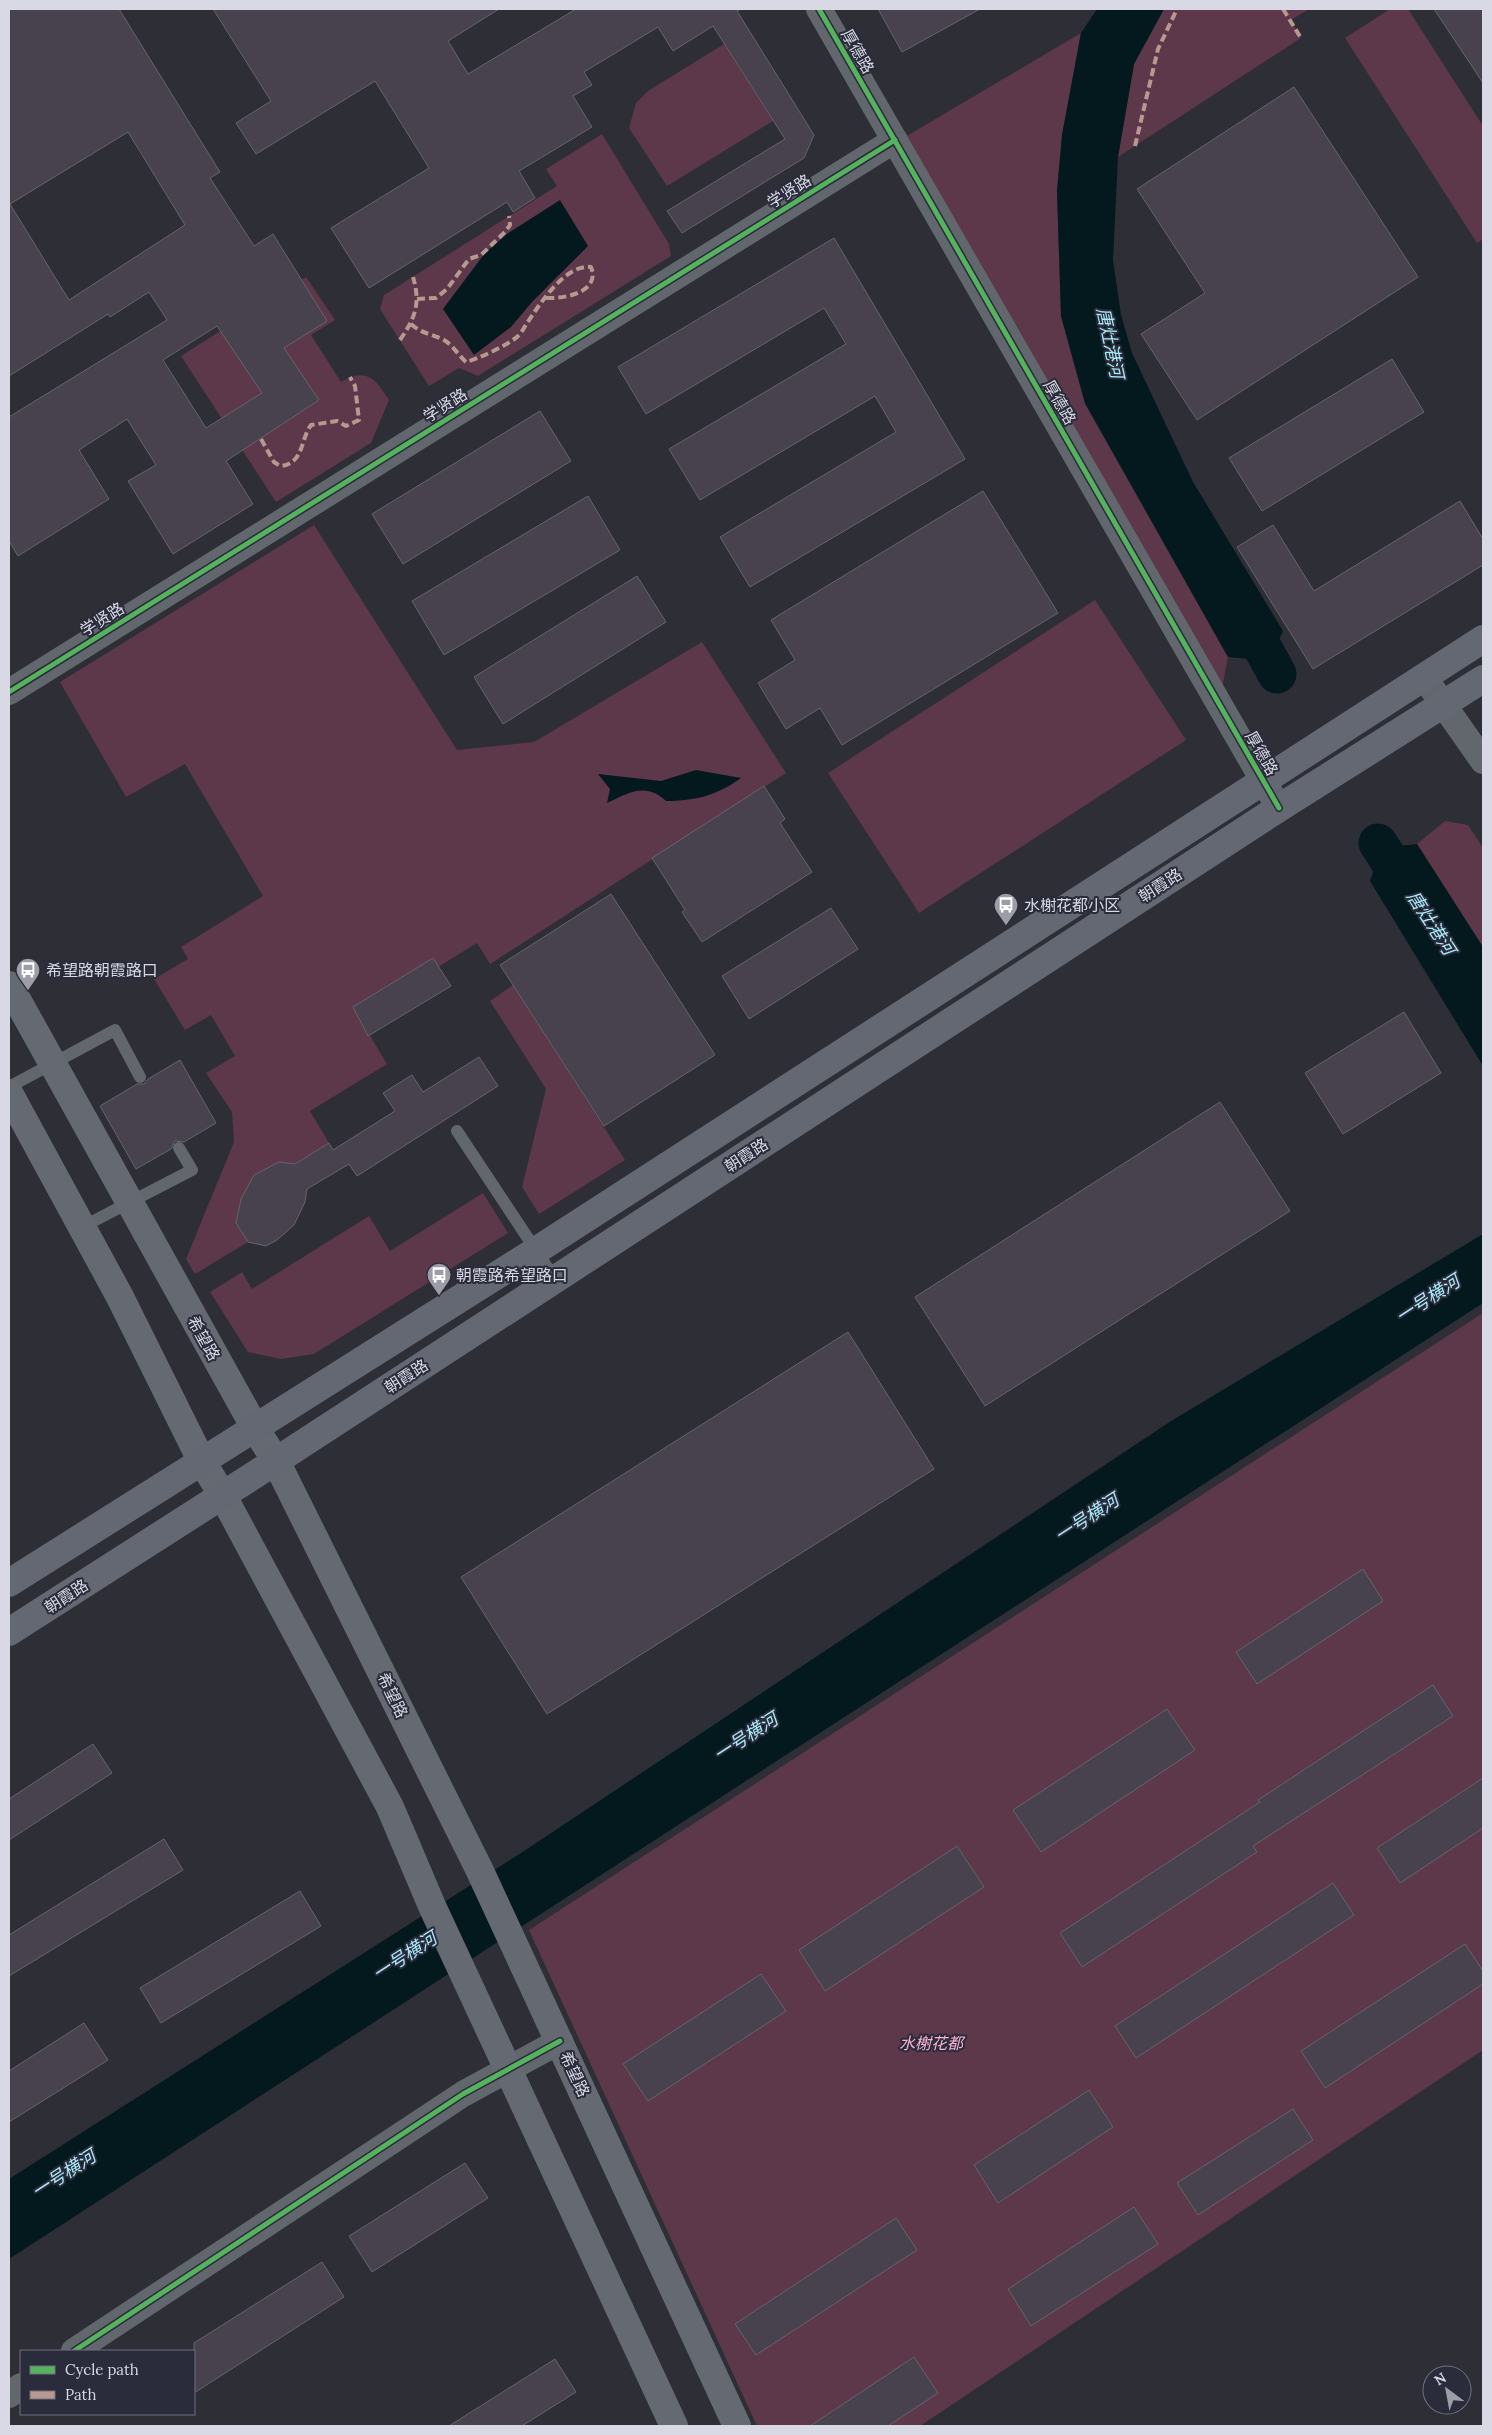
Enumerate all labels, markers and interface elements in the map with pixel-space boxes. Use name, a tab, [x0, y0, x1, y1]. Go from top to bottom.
street label: 厚德路	[837, 25, 879, 77]
street label: 学贤路	[763, 170, 815, 212]
water label: 唐灶港河	[1092, 305, 1130, 383]
street label: 厚德路	[1039, 376, 1081, 428]
street label: 学贤路	[419, 384, 471, 426]
street label: 学贤路	[76, 598, 128, 640]
street label: 厚德路	[1241, 727, 1283, 779]
street label: 朝霞路	[1134, 864, 1186, 906]
water label: 唐灶港河	[1402, 886, 1462, 962]
bus stop icon: 水榭花都小区	[993, 892, 1019, 926]
place label: 水榭花都小区	[1024, 895, 1120, 915]
bus stop icon: 希望路朝霞路口	[15, 957, 41, 991]
place label: 希望路朝霞路口	[46, 960, 158, 980]
street label: 朝霞路	[720, 1134, 772, 1176]
bus stop icon: 朝霞路希望路口	[426, 1262, 452, 1296]
place label: 朝霞路希望路口	[456, 1265, 568, 1285]
water label: 一号横河	[1391, 1268, 1467, 1328]
street label: 希望路	[184, 1312, 224, 1364]
street label: 朝霞路	[380, 1355, 432, 1397]
water label: 一号横河	[1050, 1487, 1126, 1547]
street label: 朝霞路	[40, 1575, 92, 1617]
street label: 希望路	[373, 1669, 413, 1721]
water label: 一号横河	[709, 1706, 785, 1766]
water label: 一号横河	[368, 1925, 444, 1985]
park label: 水榭花都	[899, 2033, 966, 2053]
street label: 希望路	[556, 2048, 594, 2100]
water label: 一号横河	[27, 2143, 103, 2203]
legend	[20, 2350, 195, 2415]
text: Cycle path	[65, 2360, 139, 2379]
north arrow	[1422, 2365, 1472, 2415]
text: N	[1431, 2368, 1450, 2389]
text: Path	[65, 2385, 96, 2404]

